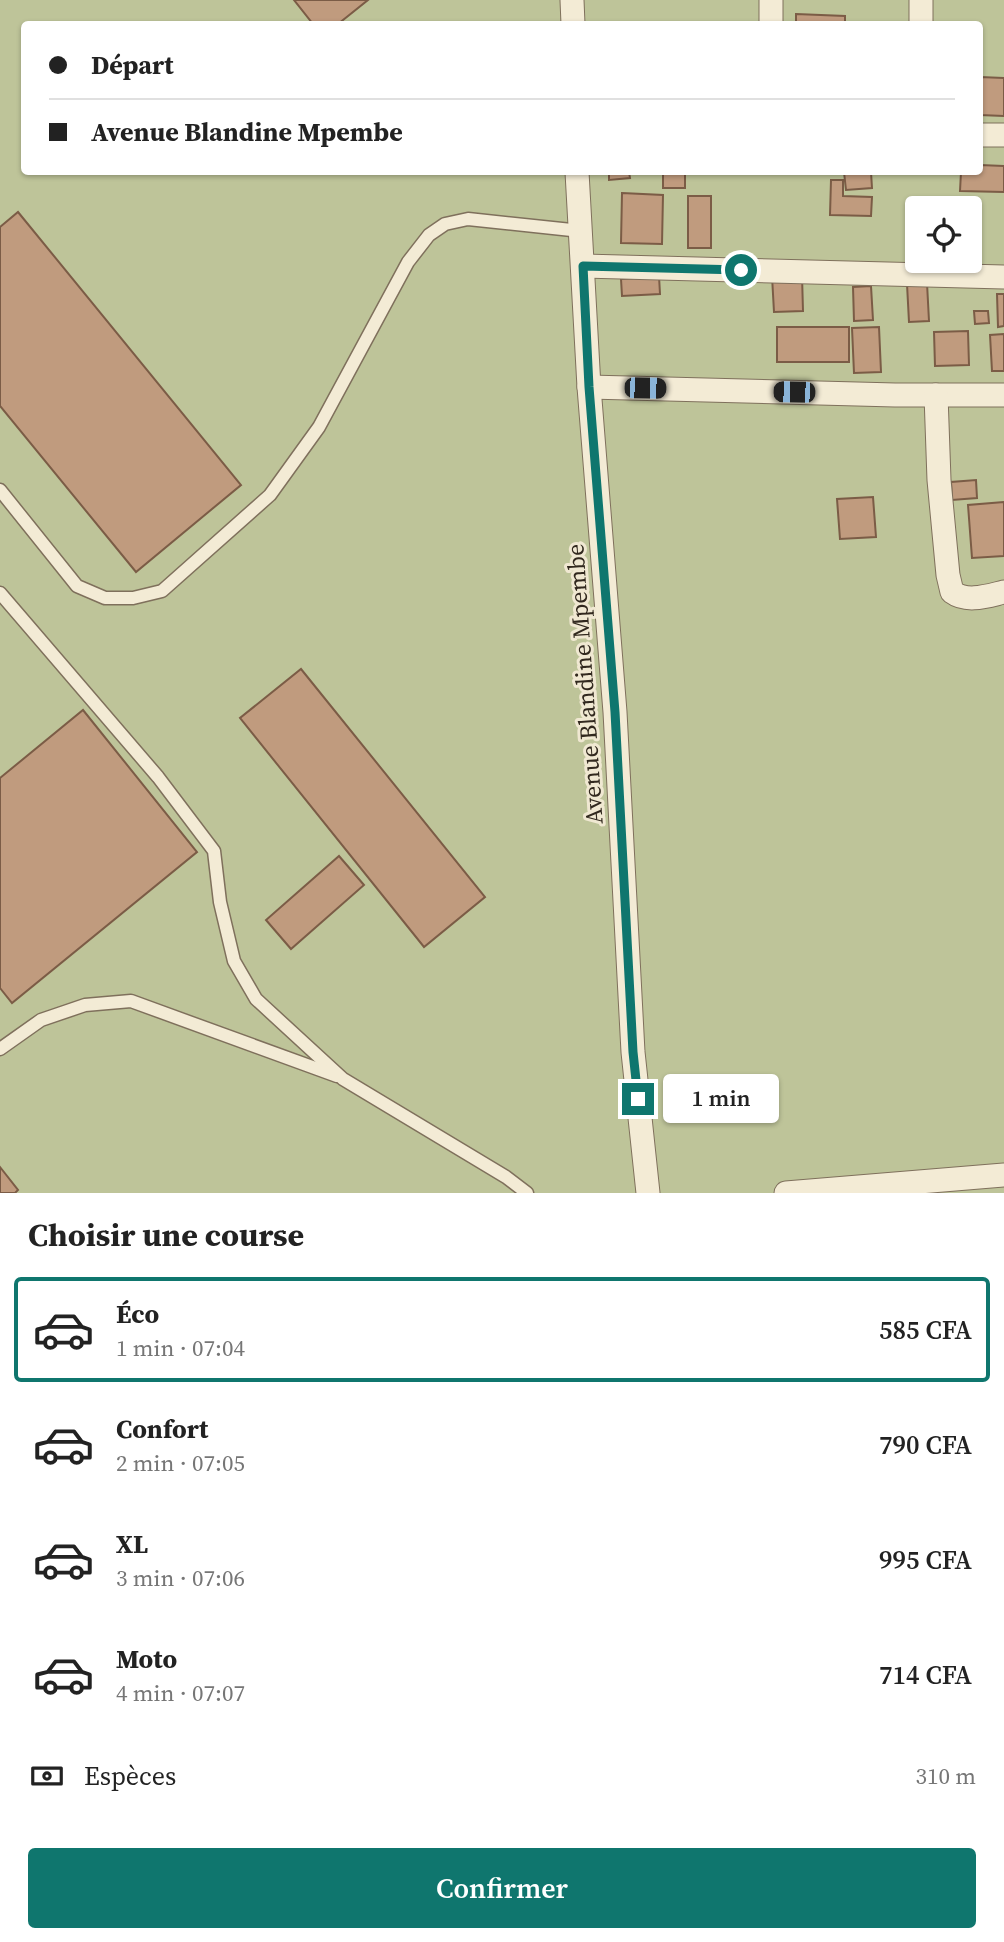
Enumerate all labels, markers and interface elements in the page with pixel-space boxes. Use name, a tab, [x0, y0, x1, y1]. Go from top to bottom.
text: Départ	[91, 47, 174, 83]
text: Avenue Blandine Mpembe	[91, 114, 403, 150]
map controls	[905, 196, 982, 273]
button: locate	[905, 196, 982, 273]
route start	[725, 254, 757, 286]
car	[624, 377, 667, 399]
car	[773, 381, 816, 403]
street label: Avenue Blandine Mpembe	[558, 543, 611, 825]
callout: 1 min	[662, 1074, 778, 1124]
text: 1 min	[691, 1082, 751, 1114]
route end	[622, 1083, 654, 1115]
text: Choisir une course	[28, 1213, 304, 1257]
text: Éco	[116, 1296, 159, 1332]
icon: car	[32, 1298, 95, 1361]
text: 585 CFA	[879, 1312, 972, 1348]
text: 1 min · 07:04	[116, 1332, 245, 1364]
text: Confort	[116, 1411, 208, 1447]
icon: car	[32, 1413, 95, 1476]
text: 790 CFA	[879, 1427, 972, 1463]
text: 2 min · 07:05	[116, 1447, 245, 1479]
text: XL	[116, 1526, 148, 1562]
icon: car	[32, 1528, 95, 1591]
text: 995 CFA	[879, 1542, 972, 1578]
text: 3 min · 07:06	[116, 1562, 245, 1594]
text: Moto	[116, 1641, 177, 1677]
icon: car	[32, 1643, 95, 1706]
text: 714 CFA	[879, 1657, 972, 1693]
text: 4 min · 07:07	[116, 1677, 245, 1709]
icon: cash	[28, 1757, 66, 1795]
text: Espèces	[84, 1758, 176, 1794]
text: 310 m	[915, 1760, 976, 1792]
button: Confirmer	[28, 1848, 976, 1928]

